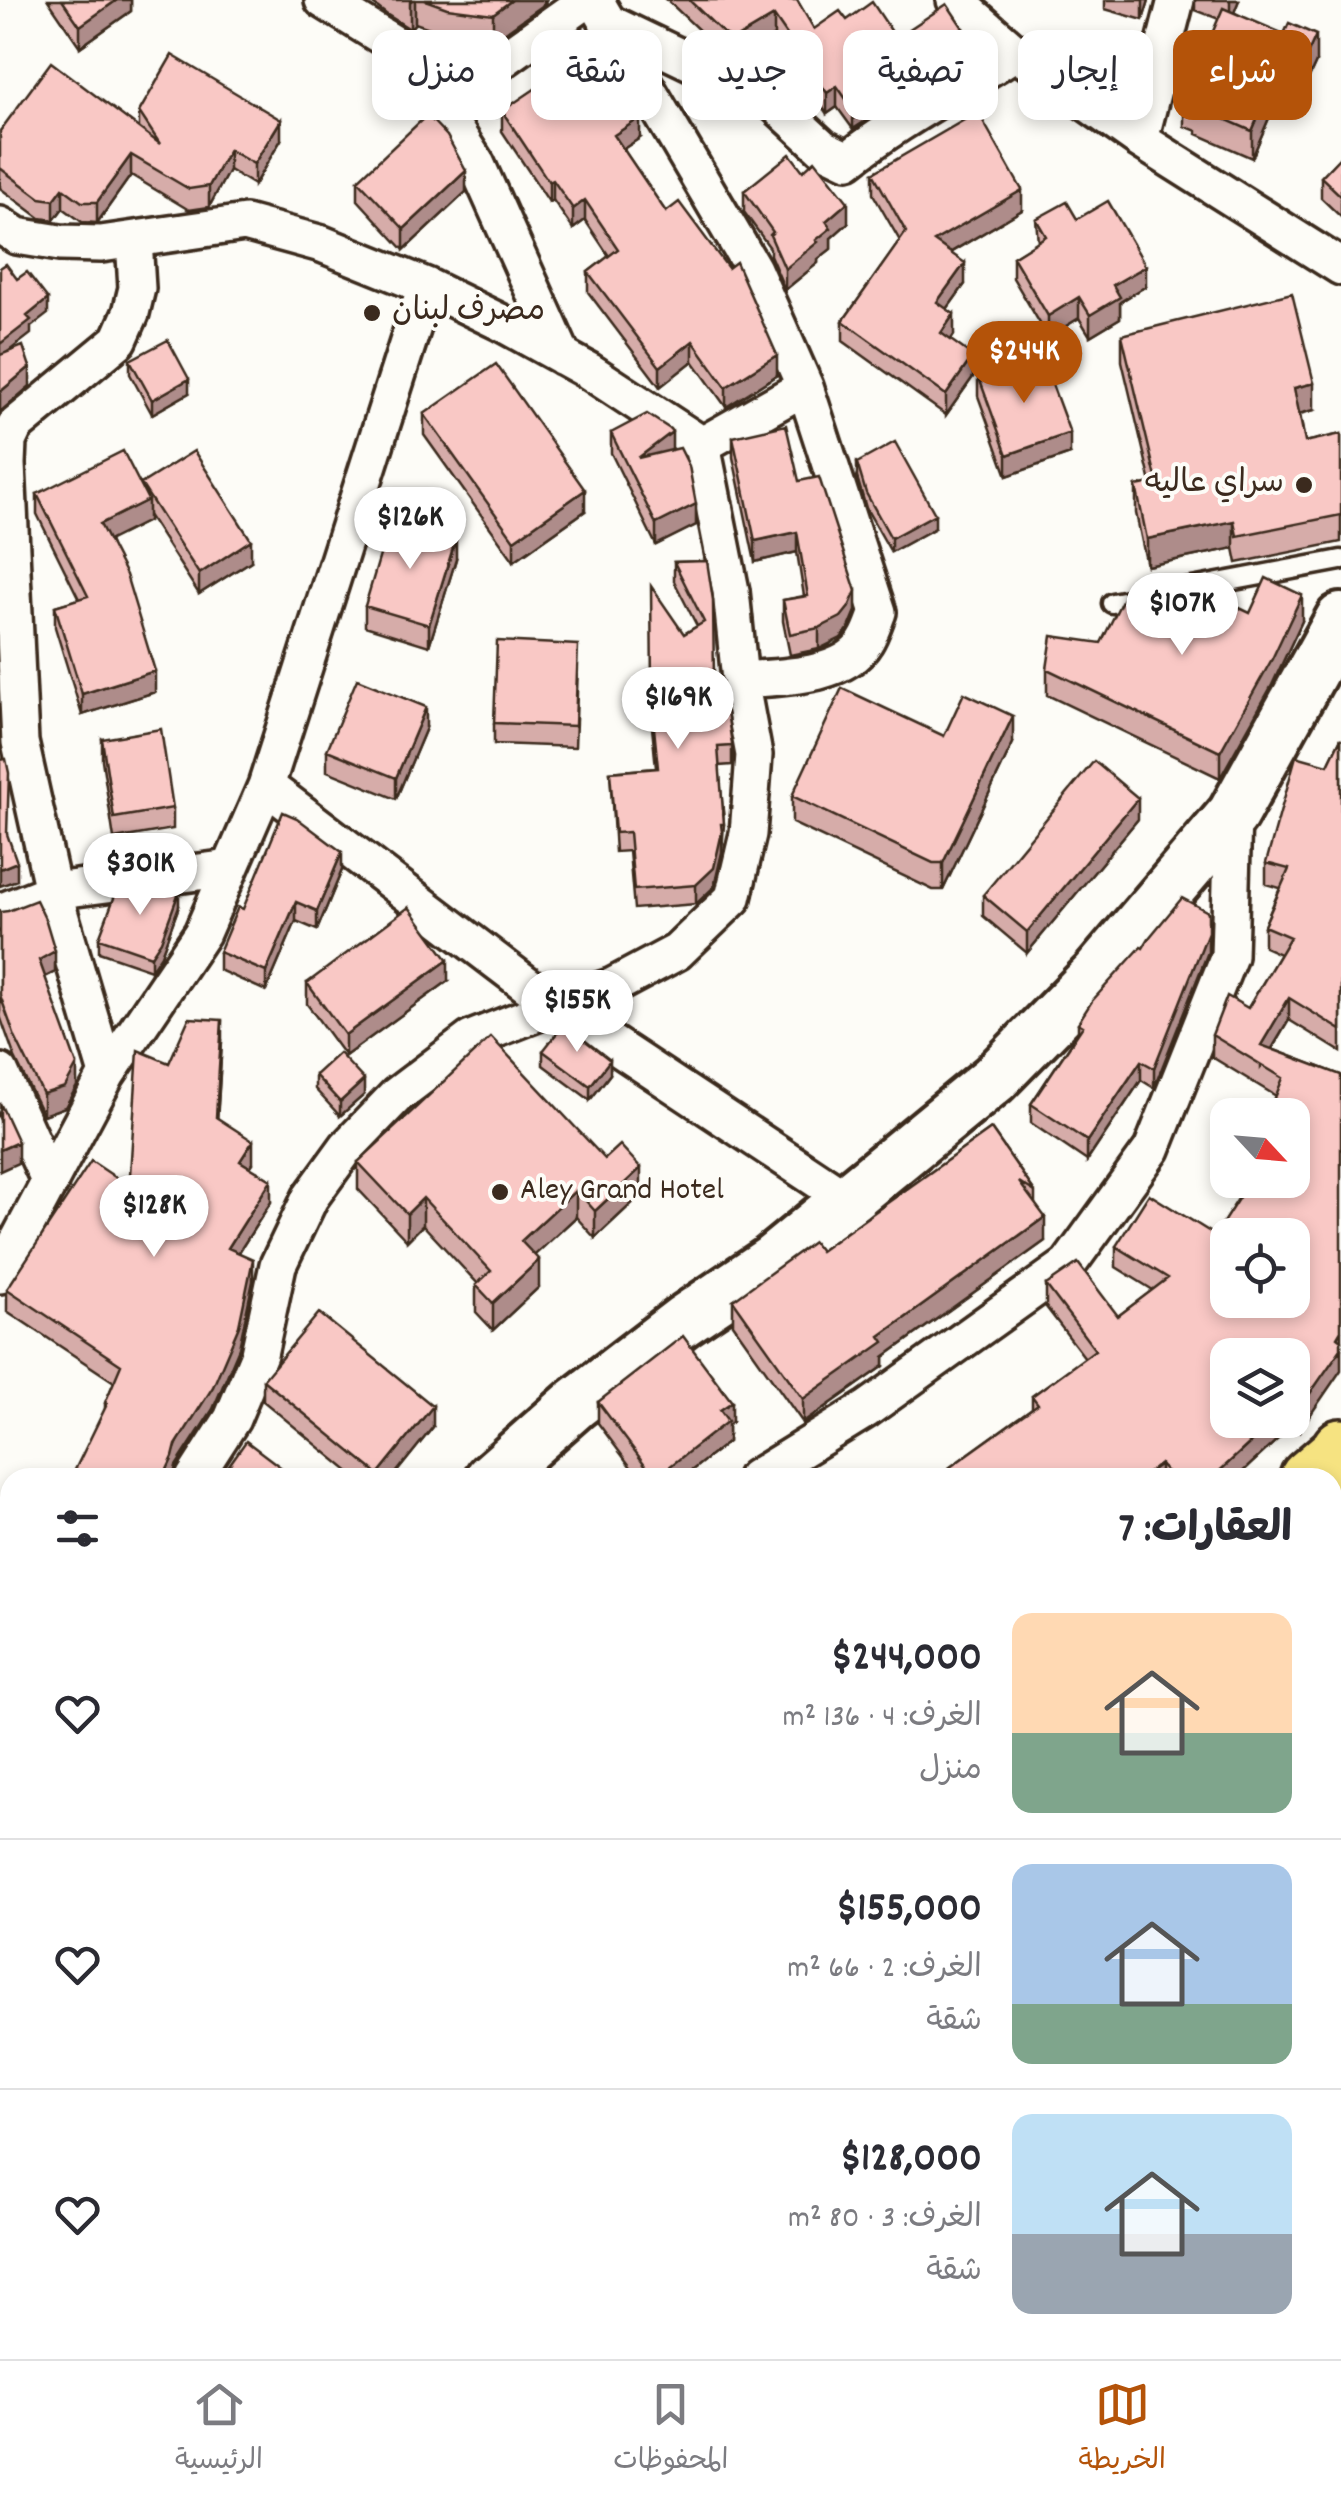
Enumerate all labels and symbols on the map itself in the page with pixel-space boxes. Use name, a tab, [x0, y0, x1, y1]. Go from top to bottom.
place label: مصرف لبنان	[392, 290, 545, 336]
marker: مصرف لبنان	[361, 302, 383, 324]
pin: $244K	[954, 321, 1094, 406]
place label: سراي عاليه	[1145, 462, 1284, 508]
marker: سراي عاليه	[1293, 474, 1315, 496]
pin: $126K	[340, 487, 480, 572]
pin: $107K	[1112, 573, 1252, 658]
pin: $169K	[608, 667, 748, 752]
pin: $301K	[70, 833, 210, 918]
pin: $155K	[507, 970, 647, 1055]
north arrow	[1210, 1098, 1310, 1198]
place label: Aley Grand Hotel	[520, 1169, 724, 1215]
pin: $128K	[84, 1175, 224, 1260]
marker: Aley Grand Hotel	[489, 1181, 511, 1203]

